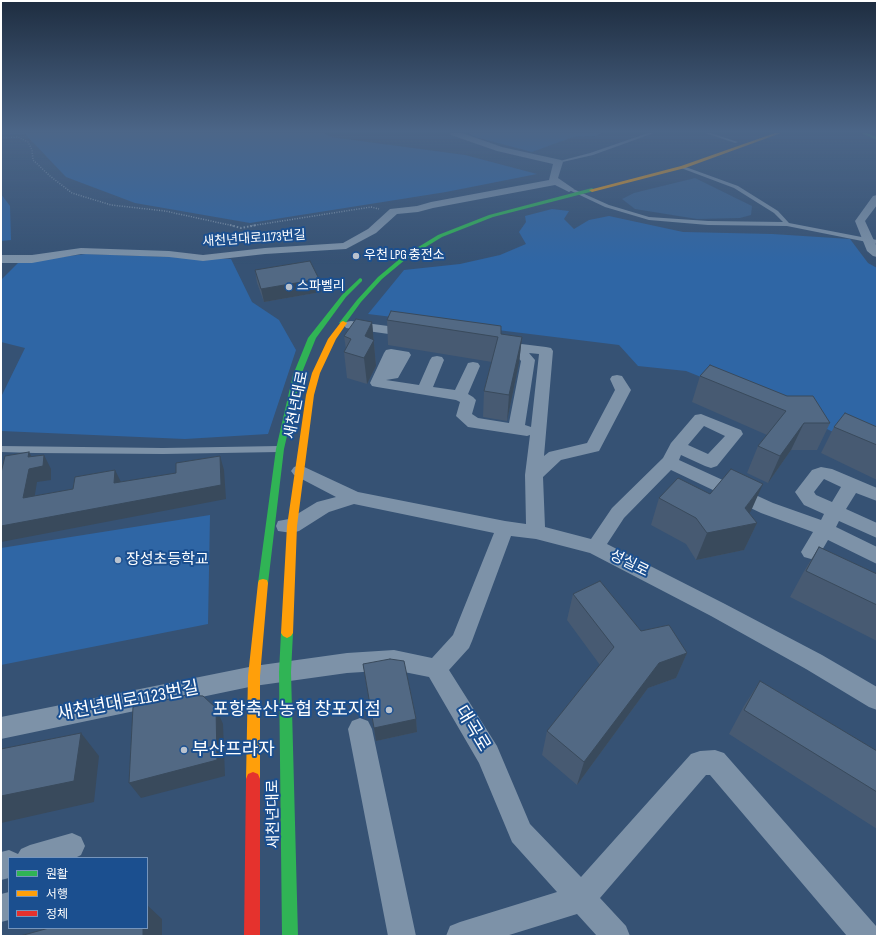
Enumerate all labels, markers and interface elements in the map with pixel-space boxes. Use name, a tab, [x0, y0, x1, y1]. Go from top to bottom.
street label: 새천년대로1173번길	[202, 228, 306, 250]
place label: 우천 LPG 충전소	[364, 248, 445, 264]
marker: 우천 LPG 충전소	[351, 251, 361, 261]
place label: 스파벨리	[297, 279, 345, 295]
marker: 스파벨리	[284, 282, 294, 292]
street label: 새천년대로	[282, 369, 312, 441]
street label: 성실로	[606, 547, 652, 581]
place label: 장성초등학교	[126, 551, 209, 569]
marker: 장성초등학교	[113, 555, 123, 565]
street label: 새천년대로1123번길	[55, 678, 201, 726]
place label: 포항축산농협 창포지점	[213, 699, 381, 721]
street label: 대곡로	[450, 702, 494, 756]
marker: 포항축산농협 창포지점	[384, 705, 394, 715]
place label: 부산프라자	[192, 739, 275, 761]
marker: 부산프라자	[179, 745, 189, 755]
street label: 새천년대로	[264, 779, 284, 849]
legend	[8, 857, 148, 929]
text: 원활	[46, 867, 68, 882]
text: 서행	[46, 887, 68, 902]
text: 정체	[46, 907, 68, 922]

